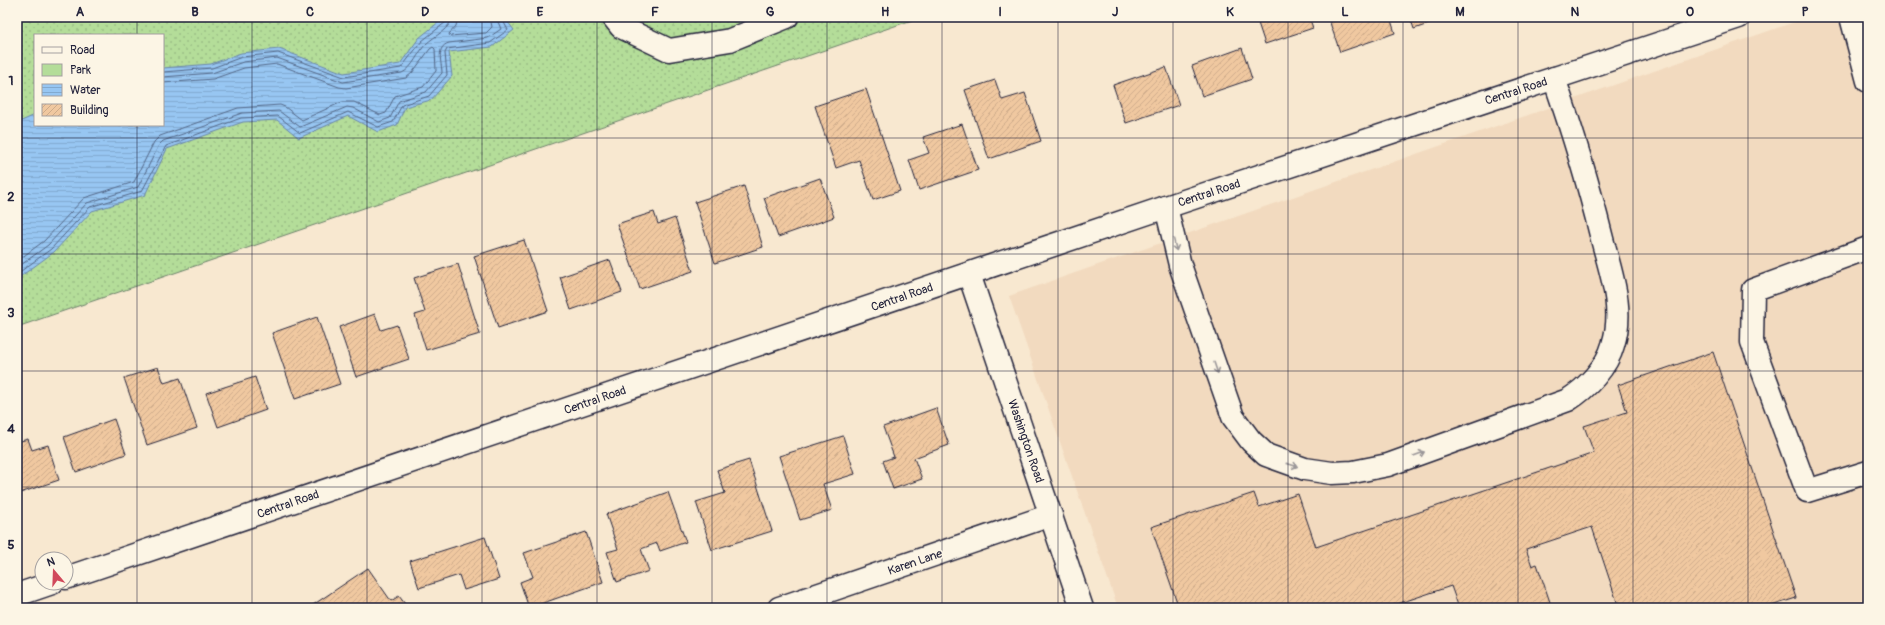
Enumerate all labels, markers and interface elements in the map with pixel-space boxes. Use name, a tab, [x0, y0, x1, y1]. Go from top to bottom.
text: A	[76, 4, 85, 20]
text: B	[191, 4, 199, 20]
text: C	[306, 4, 314, 20]
text: D	[421, 4, 429, 20]
text: E	[537, 4, 544, 20]
text: F	[651, 4, 659, 20]
text: G	[766, 4, 775, 20]
text: H	[881, 4, 889, 20]
text: I	[998, 4, 1002, 20]
text: J	[1112, 4, 1118, 20]
text: K	[1226, 4, 1234, 20]
text: L	[1341, 4, 1349, 20]
text: M	[1455, 4, 1465, 20]
text: N	[1571, 4, 1580, 20]
text: O	[1686, 4, 1695, 20]
text: P	[1801, 4, 1809, 20]
legend	[34, 34, 164, 126]
text: Road	[70, 43, 95, 58]
text: Park	[70, 63, 91, 78]
text: 1	[8, 73, 14, 89]
street label: Central Road	[1483, 74, 1549, 109]
text: Water	[70, 83, 101, 98]
text: Building	[70, 103, 109, 118]
street label: Central Road	[1176, 176, 1242, 211]
text: 2	[7, 189, 15, 205]
one-way arrow	[1172, 238, 1180, 251]
street label: Central Road	[869, 280, 935, 315]
text: 3	[7, 305, 15, 321]
one-way arrow	[1213, 362, 1221, 374]
street label: Central Road	[562, 383, 628, 418]
street label: Washington Road	[1004, 397, 1047, 485]
text: 4	[7, 421, 15, 437]
one-way arrow	[1412, 449, 1424, 457]
one-way arrow	[1286, 462, 1299, 469]
street label: Central Road	[255, 487, 321, 522]
text: 5	[7, 537, 15, 553]
street label: Karen Lane	[886, 546, 944, 579]
north arrow	[34, 551, 74, 591]
text: N	[45, 554, 57, 569]

